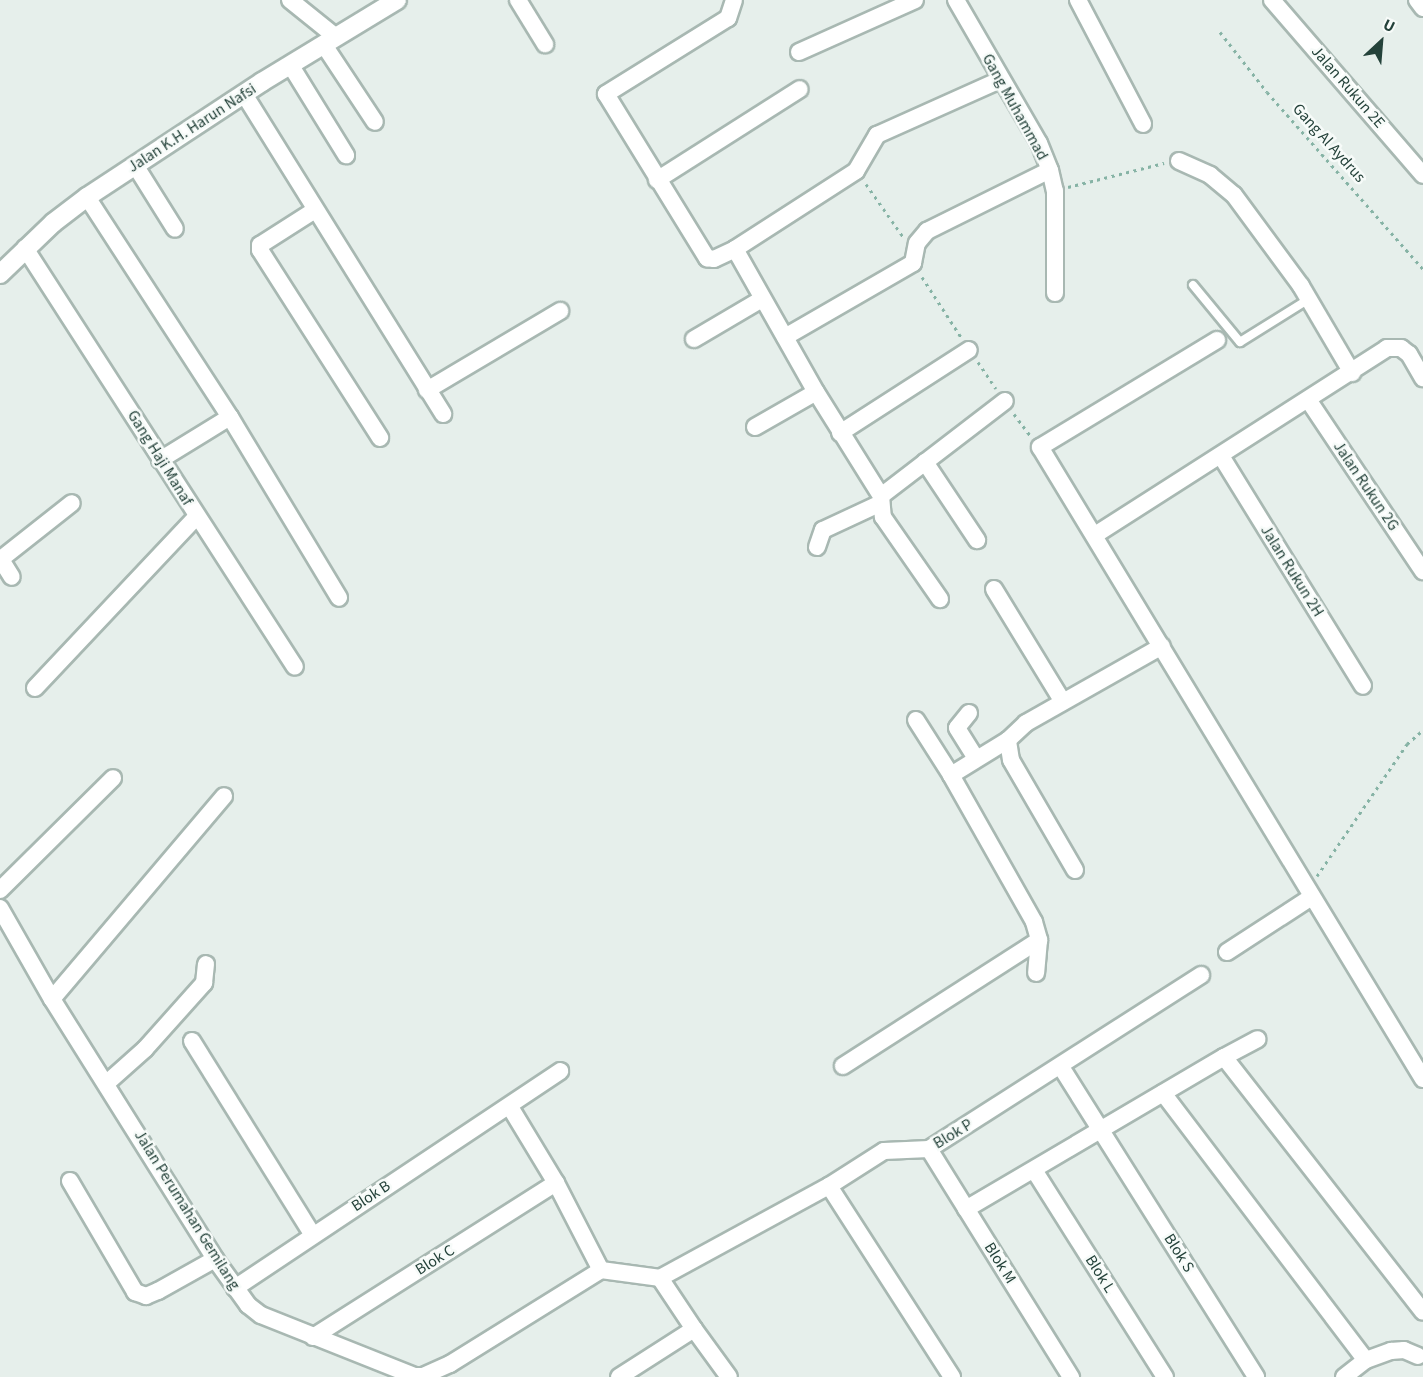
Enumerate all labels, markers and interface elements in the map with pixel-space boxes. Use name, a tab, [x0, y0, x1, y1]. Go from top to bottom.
north arrow	[1351, 12, 1411, 72]
text: U	[1379, 14, 1398, 38]
street label: Jalan Rukun 2E	[1307, 42, 1389, 132]
street label: Gang Muhammad	[978, 51, 1052, 163]
street label: Jalan K.H. Harun Nafsi	[124, 79, 260, 177]
street label: Gang Al Aydrus	[1288, 100, 1370, 186]
street label: Gang Haji Manaf	[123, 407, 197, 509]
street label: Jalan Rukun 2G	[1329, 438, 1403, 534]
street label: Jalan Rukun 2H	[1256, 522, 1328, 620]
street label: Blok P	[930, 1115, 976, 1153]
street label: Jalan Perumahan Gemilang	[130, 1127, 244, 1293]
street label: Blok B	[348, 1176, 394, 1216]
street label: Blok S	[1160, 1230, 1198, 1276]
street label: Blok M	[980, 1239, 1020, 1287]
street label: Blok C	[412, 1241, 458, 1279]
street label: Blok L	[1081, 1252, 1119, 1296]

